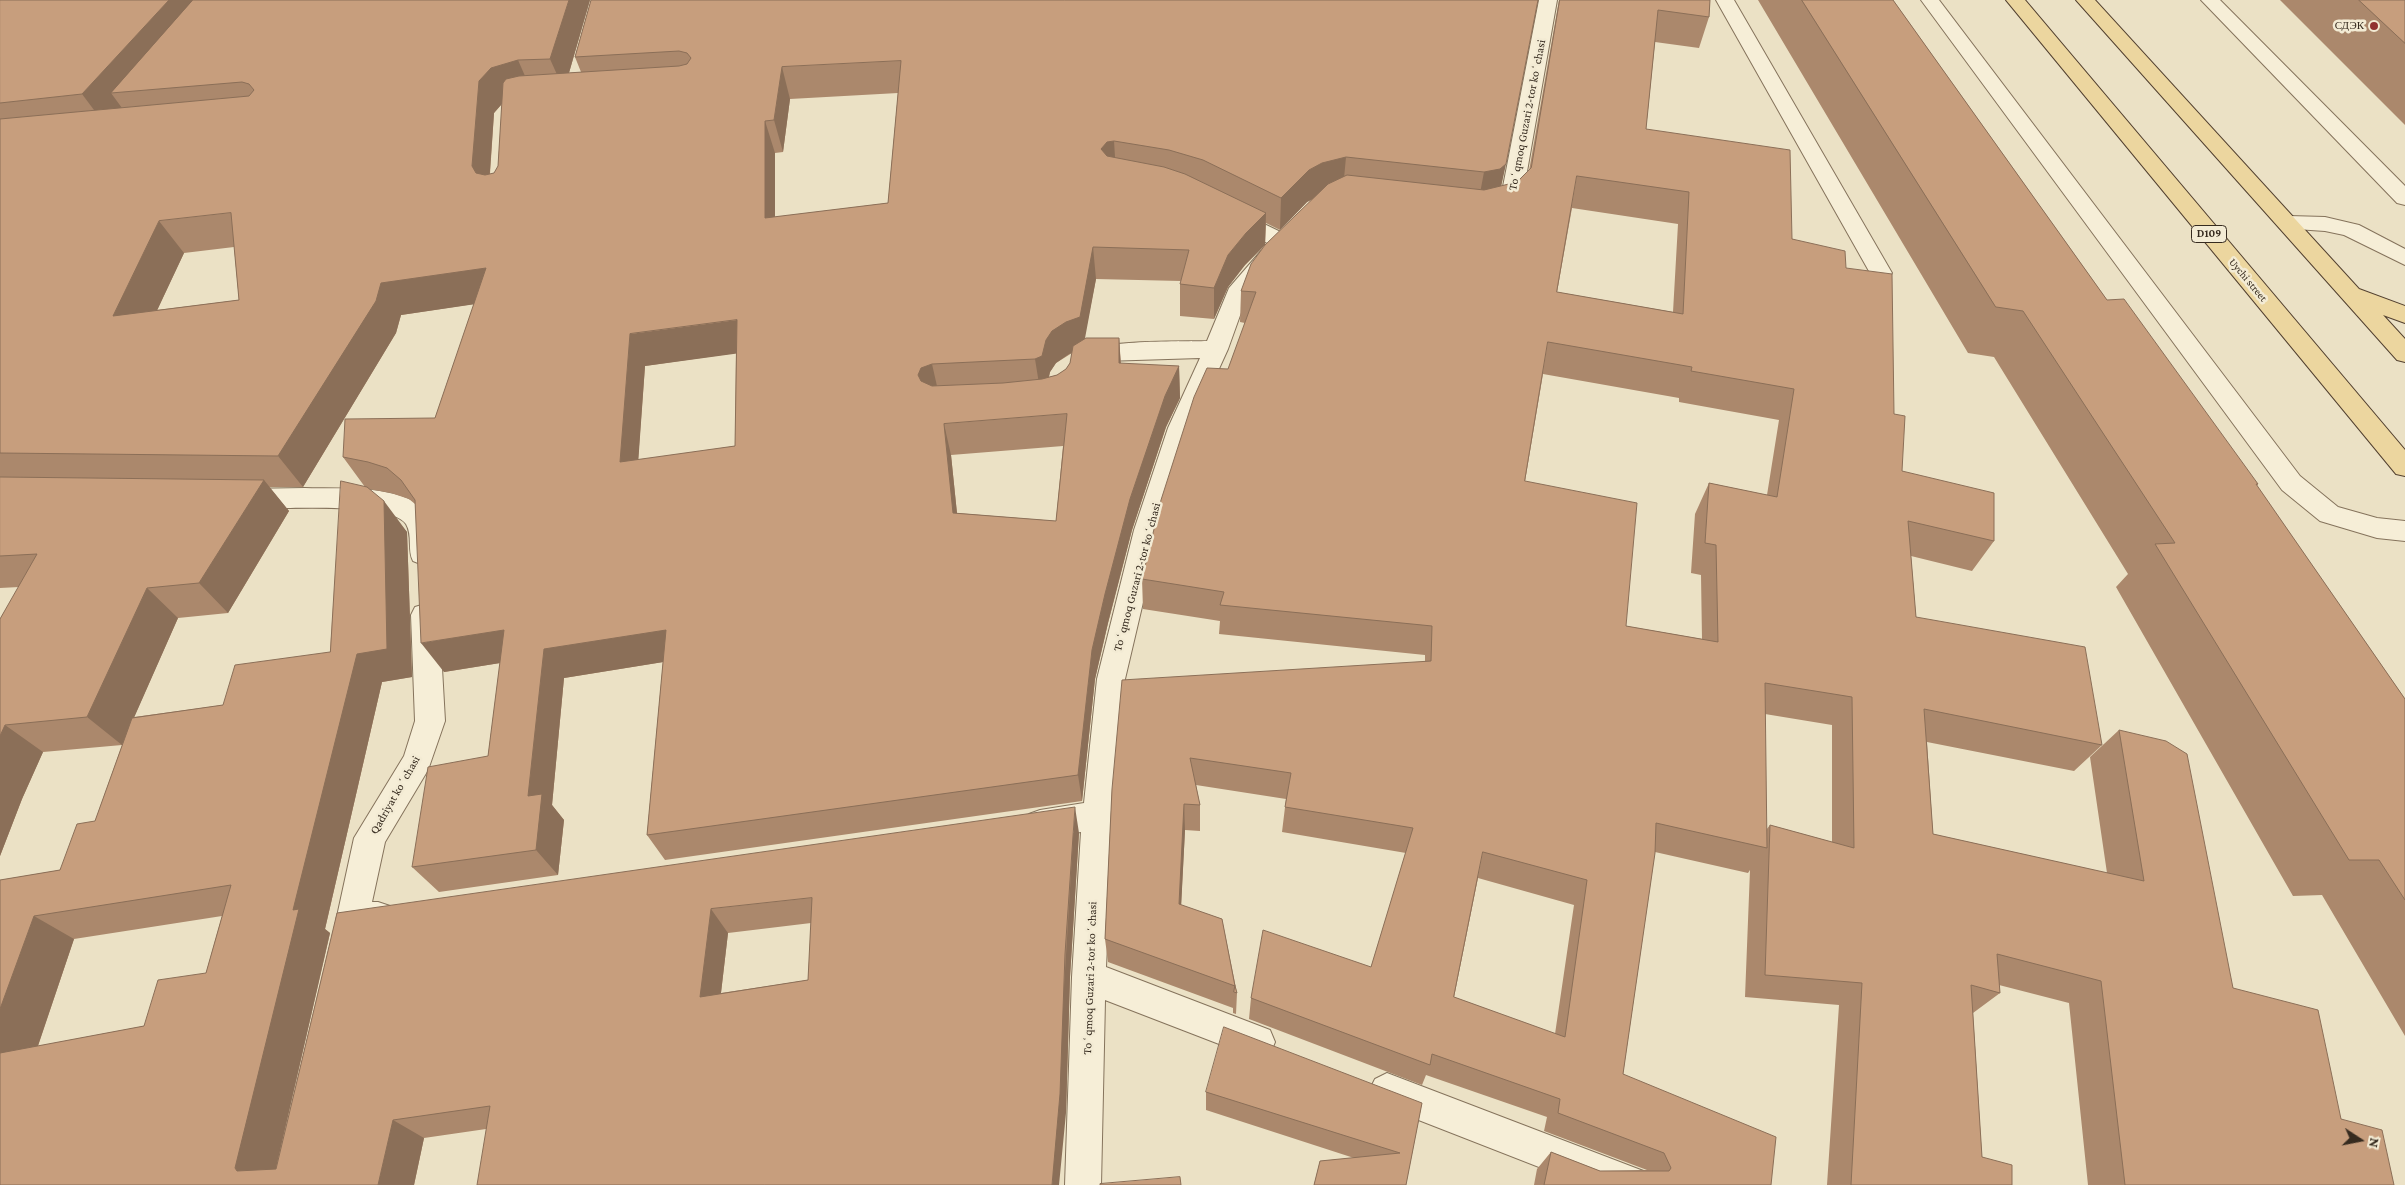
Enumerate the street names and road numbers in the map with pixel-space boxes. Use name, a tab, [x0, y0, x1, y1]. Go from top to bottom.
street label: Toʻqmoq Guzari 2-tor koʻchasi	[1505, 38, 1549, 192]
road number: D109	[2192, 225, 2226, 242]
street label: Uychi street	[2226, 256, 2270, 304]
street label: Toʻqmoq Guzari 2-tor koʻchasi	[1110, 501, 1164, 653]
street label: Qadriyat koʻchasi	[367, 753, 423, 837]
street label: Toʻqmoq Guzari 2-tor koʻchasi	[1080, 901, 1100, 1055]

